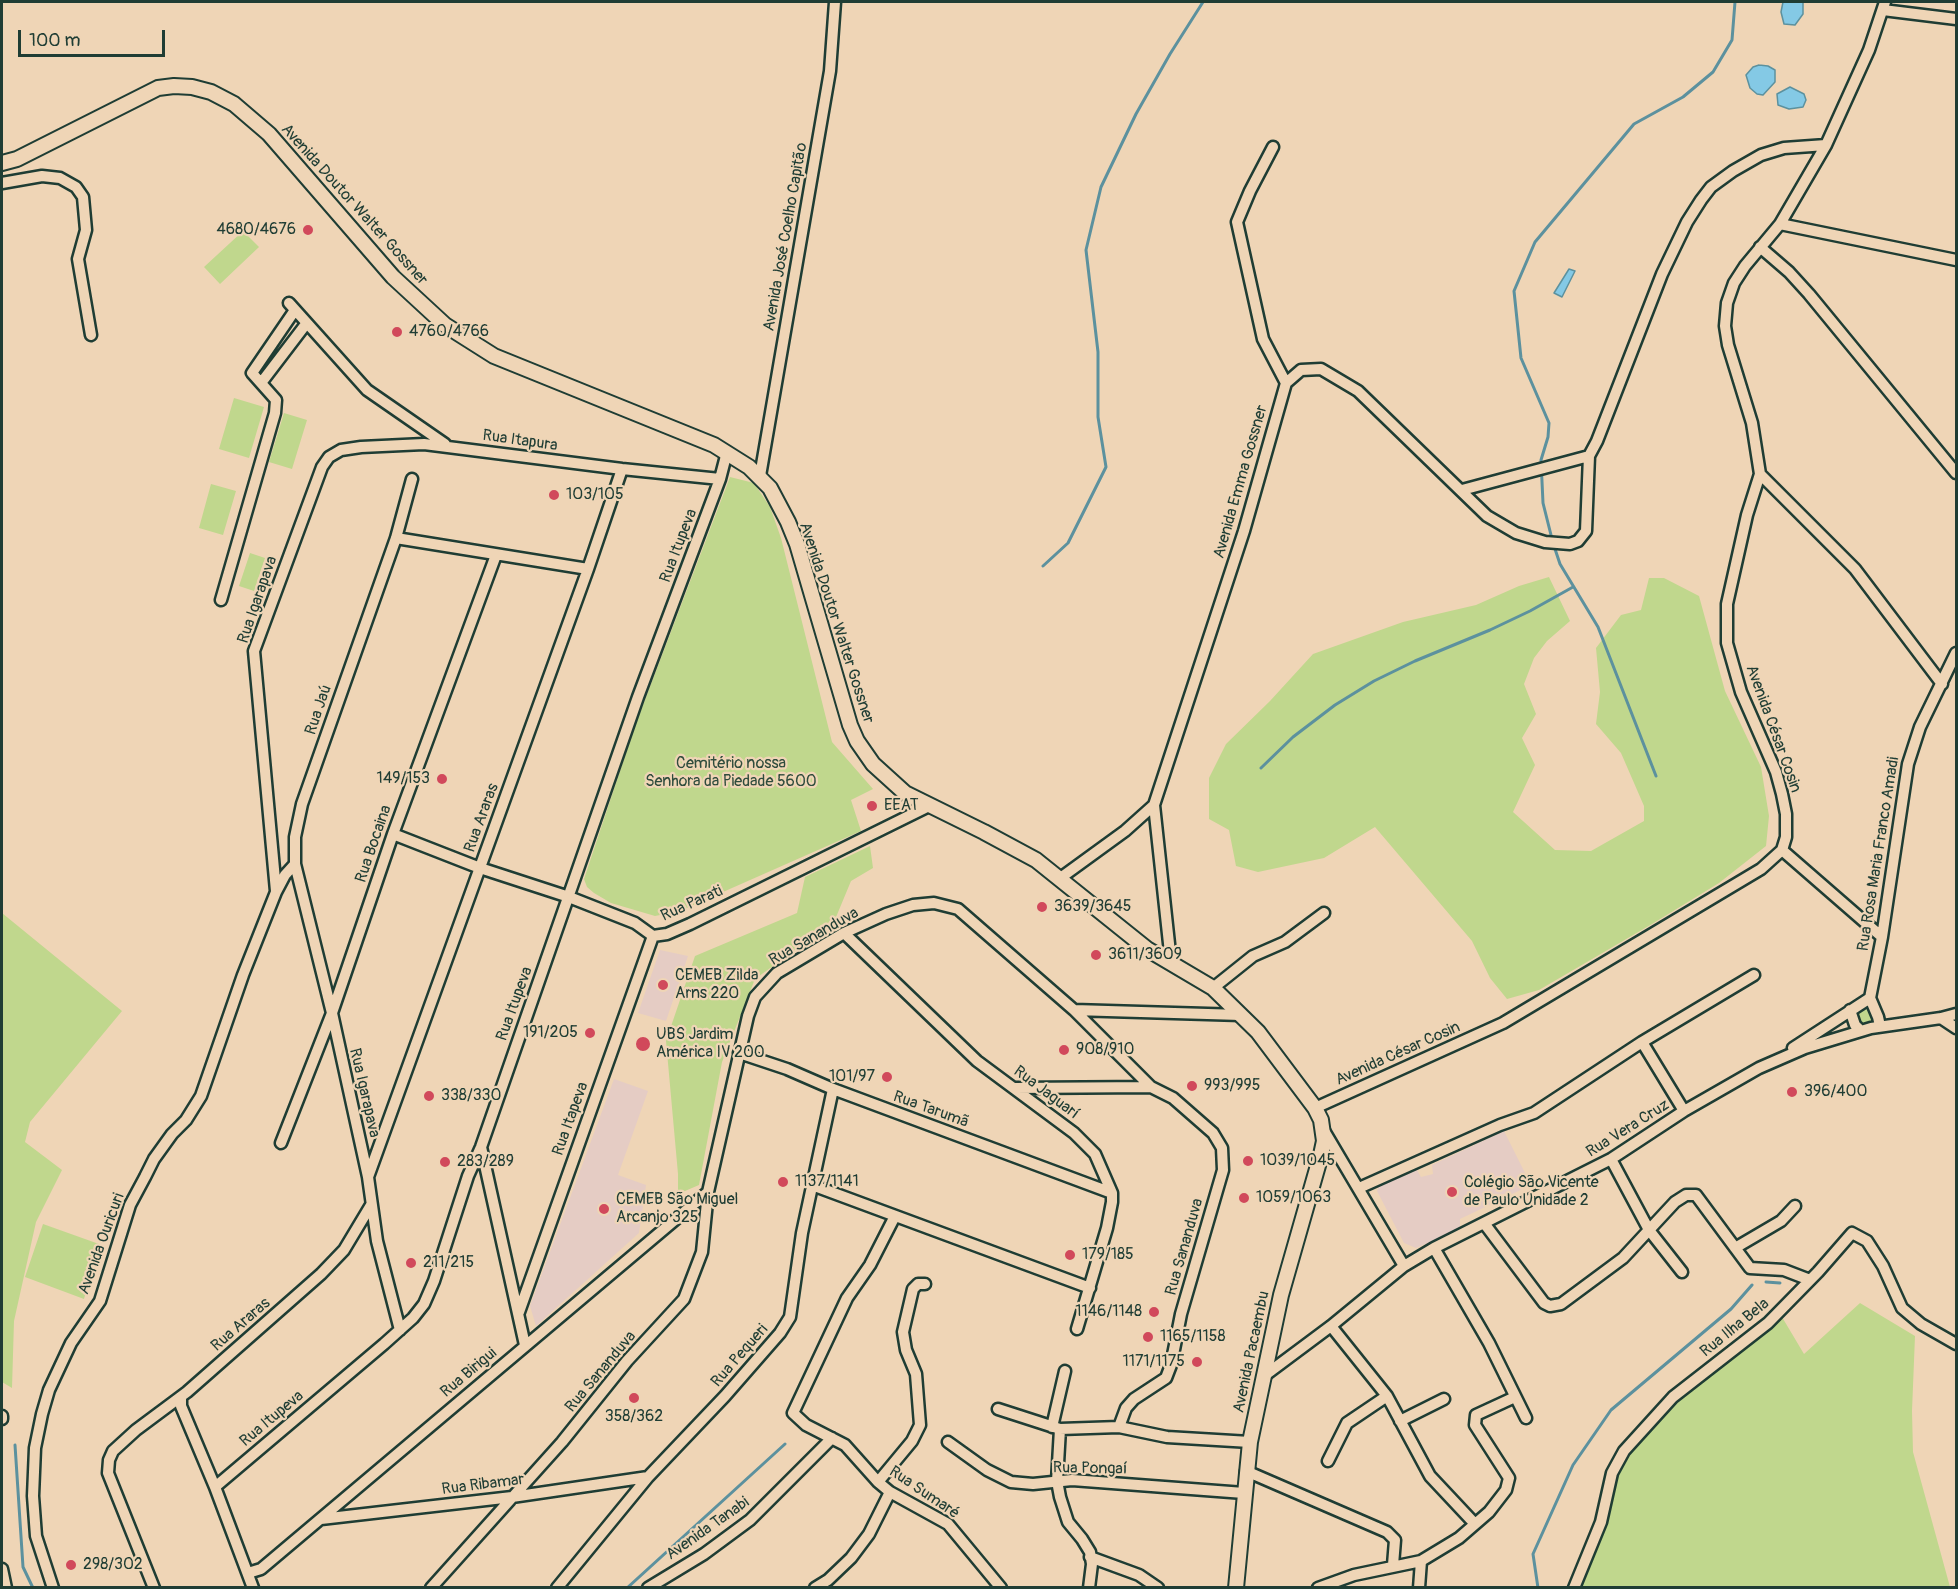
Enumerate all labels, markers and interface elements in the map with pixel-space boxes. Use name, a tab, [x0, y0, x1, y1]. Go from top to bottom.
scale bar	[21, 18, 168, 56]
text: 100 m	[29, 29, 81, 52]
street label: Avenida Doutor Walter Gossner	[276, 120, 432, 290]
street label: Avenida José Coelho Capitão	[760, 141, 812, 333]
place label: 4680/4676	[216, 220, 296, 240]
marker: 4680/4676	[301, 223, 315, 237]
place label: 4760/4766	[409, 322, 489, 342]
marker: 4760/4766	[390, 325, 404, 339]
street label: Avenida Emma Gossner	[1210, 403, 1272, 561]
street label: Rua Itapura	[481, 426, 559, 456]
place label: 103/105	[566, 485, 624, 505]
marker: 103/105	[547, 488, 561, 502]
street label: Rua Itupeva	[656, 506, 702, 586]
street label: Avenida Doutor Walter Gossner	[794, 520, 878, 726]
street label: Rua Igarapava	[234, 554, 282, 646]
street label: Avenida César Cosin	[1741, 663, 1805, 795]
street label: Rua Jaú	[302, 682, 336, 738]
park label: Cemitério nossa Senhora da Piedade 5600	[645, 754, 817, 792]
street label: Rua Rosa Maria Franco Amadi	[1854, 755, 1904, 953]
place label: 149/153	[377, 769, 430, 789]
marker: 149/153	[435, 772, 449, 786]
street label: Rua Araras	[461, 781, 503, 855]
place label: EEAT	[884, 796, 919, 816]
marker: EEAT	[865, 799, 879, 813]
street label: Rua Bocaina	[352, 803, 396, 885]
street label: Rua Parati	[658, 882, 726, 926]
place label: 3639/3645	[1054, 897, 1131, 917]
marker: 3639/3645	[1035, 900, 1049, 914]
street label: Rua Sananduva	[766, 904, 862, 970]
place label: 3611/3609	[1108, 945, 1182, 965]
marker: 3611/3609	[1089, 948, 1103, 962]
street label: Rua Itupeva	[493, 964, 537, 1044]
place label: CEMEB Zilda Arns 220	[675, 966, 758, 1004]
marker: CEMEB Zilda Arns 220	[656, 978, 670, 992]
street label: Avenida César Cosin	[1333, 1018, 1463, 1090]
place label: 191/205	[523, 1023, 578, 1043]
place label: UBS Jardim América IV 200	[656, 1025, 765, 1063]
marker: 191/205	[583, 1026, 597, 1040]
marker: UBS Jardim América IV 200	[634, 1035, 652, 1053]
place label: 908/910	[1076, 1040, 1134, 1060]
marker: 908/910	[1057, 1043, 1071, 1057]
street label: Rua Igarapava	[344, 1047, 384, 1139]
street label: Rua Jaguarí	[1009, 1062, 1083, 1124]
place label: 101/97	[829, 1067, 875, 1087]
marker: 101/97	[880, 1070, 894, 1084]
place label: 993/995	[1204, 1076, 1260, 1096]
marker: 993/995	[1185, 1079, 1199, 1093]
street label: Rua Itapeva	[549, 1080, 593, 1158]
place label: 396/400	[1804, 1082, 1867, 1102]
marker: 396/400	[1785, 1085, 1799, 1099]
place label: 338/330	[441, 1086, 501, 1106]
street label: Rua Tarumã	[890, 1087, 972, 1133]
marker: 338/330	[422, 1089, 436, 1103]
street label: Rua Vera Cruz	[1583, 1096, 1673, 1162]
place label: 1039/1045	[1260, 1151, 1335, 1171]
place label: 283/289	[457, 1152, 514, 1172]
marker: 1039/1045	[1241, 1154, 1255, 1168]
marker: 283/289	[438, 1155, 452, 1169]
place label: 1137/1141	[795, 1172, 859, 1192]
place label: Colégio São Vicente de Paulo Unidade 2	[1464, 1173, 1599, 1211]
marker: 1137/1141	[776, 1175, 790, 1189]
marker: Colégio São Vicente de Paulo Unidade 2	[1445, 1185, 1459, 1199]
place label: 1059/1063	[1256, 1188, 1331, 1208]
place label: CEMEB São Miguel Arcanjo 325	[616, 1190, 738, 1228]
street label: Avenida Ouricuri	[75, 1191, 129, 1297]
marker: 1059/1063	[1237, 1191, 1251, 1205]
street label: Rua Sananduva	[1162, 1196, 1208, 1298]
marker: CEMEB São Miguel Arcanjo 325	[597, 1202, 611, 1216]
place label: 179/185	[1082, 1245, 1134, 1265]
marker: 179/185	[1063, 1248, 1077, 1262]
place label: 211/215	[423, 1253, 474, 1273]
marker: 211/215	[404, 1256, 418, 1270]
street label: Avenida Pacaembu	[1230, 1289, 1274, 1415]
street label: Rua Araras	[208, 1294, 274, 1356]
street label: Rua Ilha Bela	[1697, 1294, 1773, 1362]
place label: 1146/1148	[1075, 1302, 1142, 1322]
marker: 1146/1148	[1147, 1305, 1161, 1319]
street label: Rua Pequeri	[708, 1321, 772, 1391]
street label: Rua Sananduva	[561, 1327, 641, 1417]
place label: 1165/1158	[1160, 1327, 1225, 1347]
marker: 1165/1158	[1141, 1330, 1155, 1344]
street label: Rua Birigui	[437, 1344, 501, 1402]
place label: 1171/1175	[1122, 1352, 1185, 1372]
marker: 1171/1175	[1190, 1355, 1204, 1369]
street label: Rua Itupeva	[236, 1387, 308, 1451]
marker: 358/362	[627, 1391, 641, 1405]
place label: 358/362	[605, 1407, 663, 1427]
street label: Rua Pongaí	[1053, 1459, 1127, 1479]
street label: Rua Sumaré	[885, 1462, 963, 1524]
street label: Rua Ribamar	[441, 1470, 525, 1500]
street label: Avenida Tanabi	[663, 1493, 753, 1565]
place label: 298/302	[83, 1555, 143, 1575]
marker: 298/302	[64, 1558, 78, 1572]

